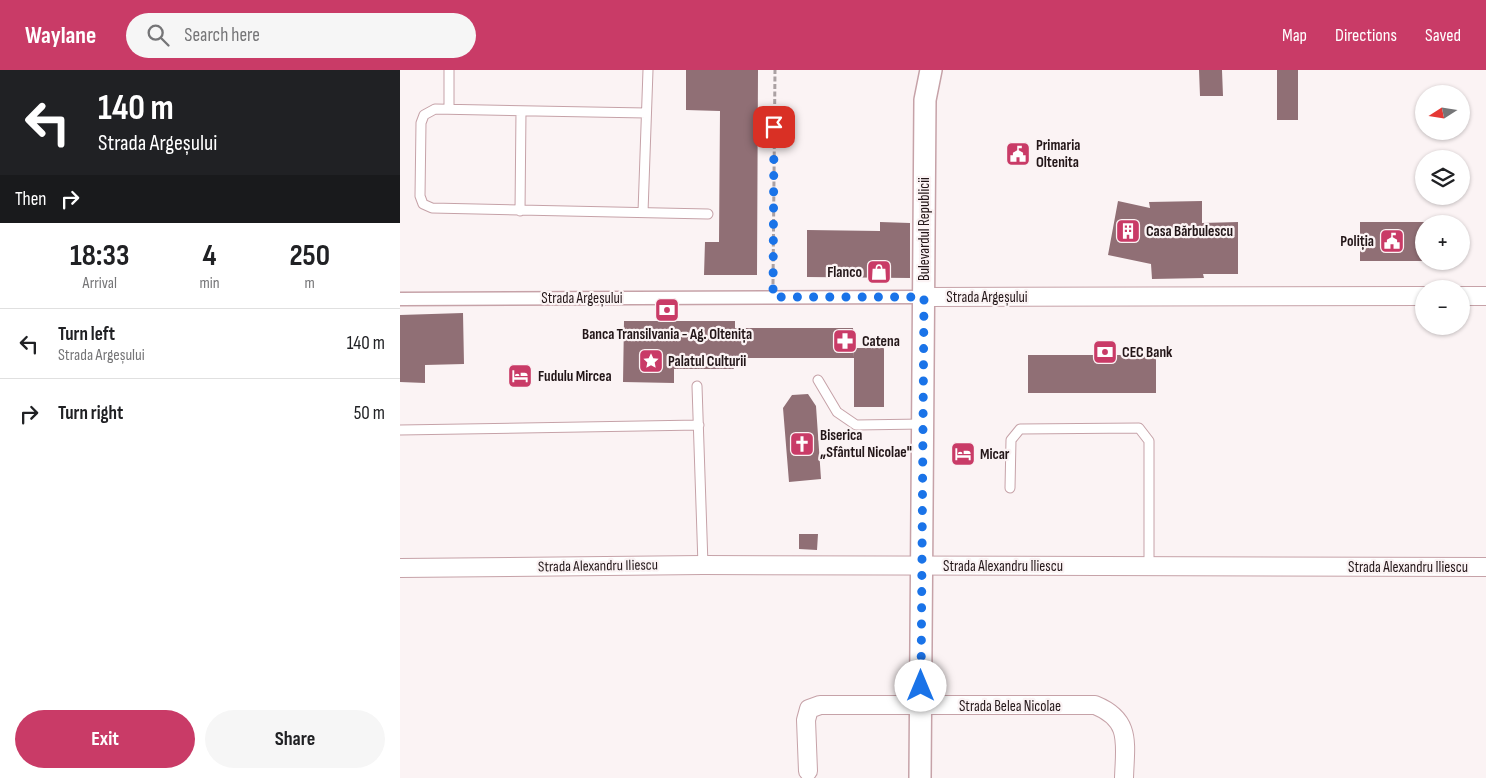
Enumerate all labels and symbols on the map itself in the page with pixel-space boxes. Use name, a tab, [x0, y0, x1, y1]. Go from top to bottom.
north arrow	[1415, 85, 1470, 140]
pin	[753, 106, 795, 148]
place label: Primaria Oltenita	[1036, 136, 1080, 172]
public building icon: Primaria Oltenita	[1005, 141, 1031, 167]
street label: Bulevardul Republicii	[915, 177, 934, 281]
building icon: Casa Bărbulescu	[1115, 218, 1141, 244]
place label: Casa Bărbulescu	[1146, 222, 1233, 241]
public building icon: Poliția	[1379, 228, 1405, 254]
place label: Poliția	[1340, 232, 1374, 251]
shop icon: Flanco	[866, 259, 892, 285]
place label: Flanco	[827, 263, 862, 282]
street label: Strada Argeșului	[946, 288, 1028, 307]
street label: Strada Argeșului	[541, 289, 623, 308]
bank icon: Banca Transilvania - Ag. Oltenița	[654, 297, 680, 323]
place label: Banca Transilvania - Ag. Oltenița	[582, 325, 752, 344]
pharmacy icon: Catena	[832, 328, 858, 354]
place label: Catena	[862, 332, 900, 351]
bank icon: CEC Bank	[1092, 339, 1118, 365]
place label: CEC Bank	[1122, 343, 1173, 362]
place icon: Palatul Culturii	[638, 348, 664, 374]
place label: Palatul Culturii	[668, 352, 746, 371]
hotel icon: Fudulu Mircea	[507, 363, 533, 389]
place label: Fudulu Mircea	[538, 367, 612, 386]
place label: Biserica „Sfântul Nicolae"	[820, 426, 912, 462]
church icon: Biserica „Sfântul Nicolae"	[789, 431, 815, 457]
hotel icon: Micar	[950, 441, 976, 467]
place label: Micar	[980, 445, 1010, 464]
street label: Strada Alexandru Iliescu	[538, 555, 658, 577]
street label: Strada Alexandru Iliescu	[943, 557, 1063, 576]
street label: Strada Alexandru Iliescu	[1348, 558, 1468, 577]
position arrow	[894, 659, 946, 711]
street label: Strada Belea Nicolae	[959, 697, 1061, 716]

